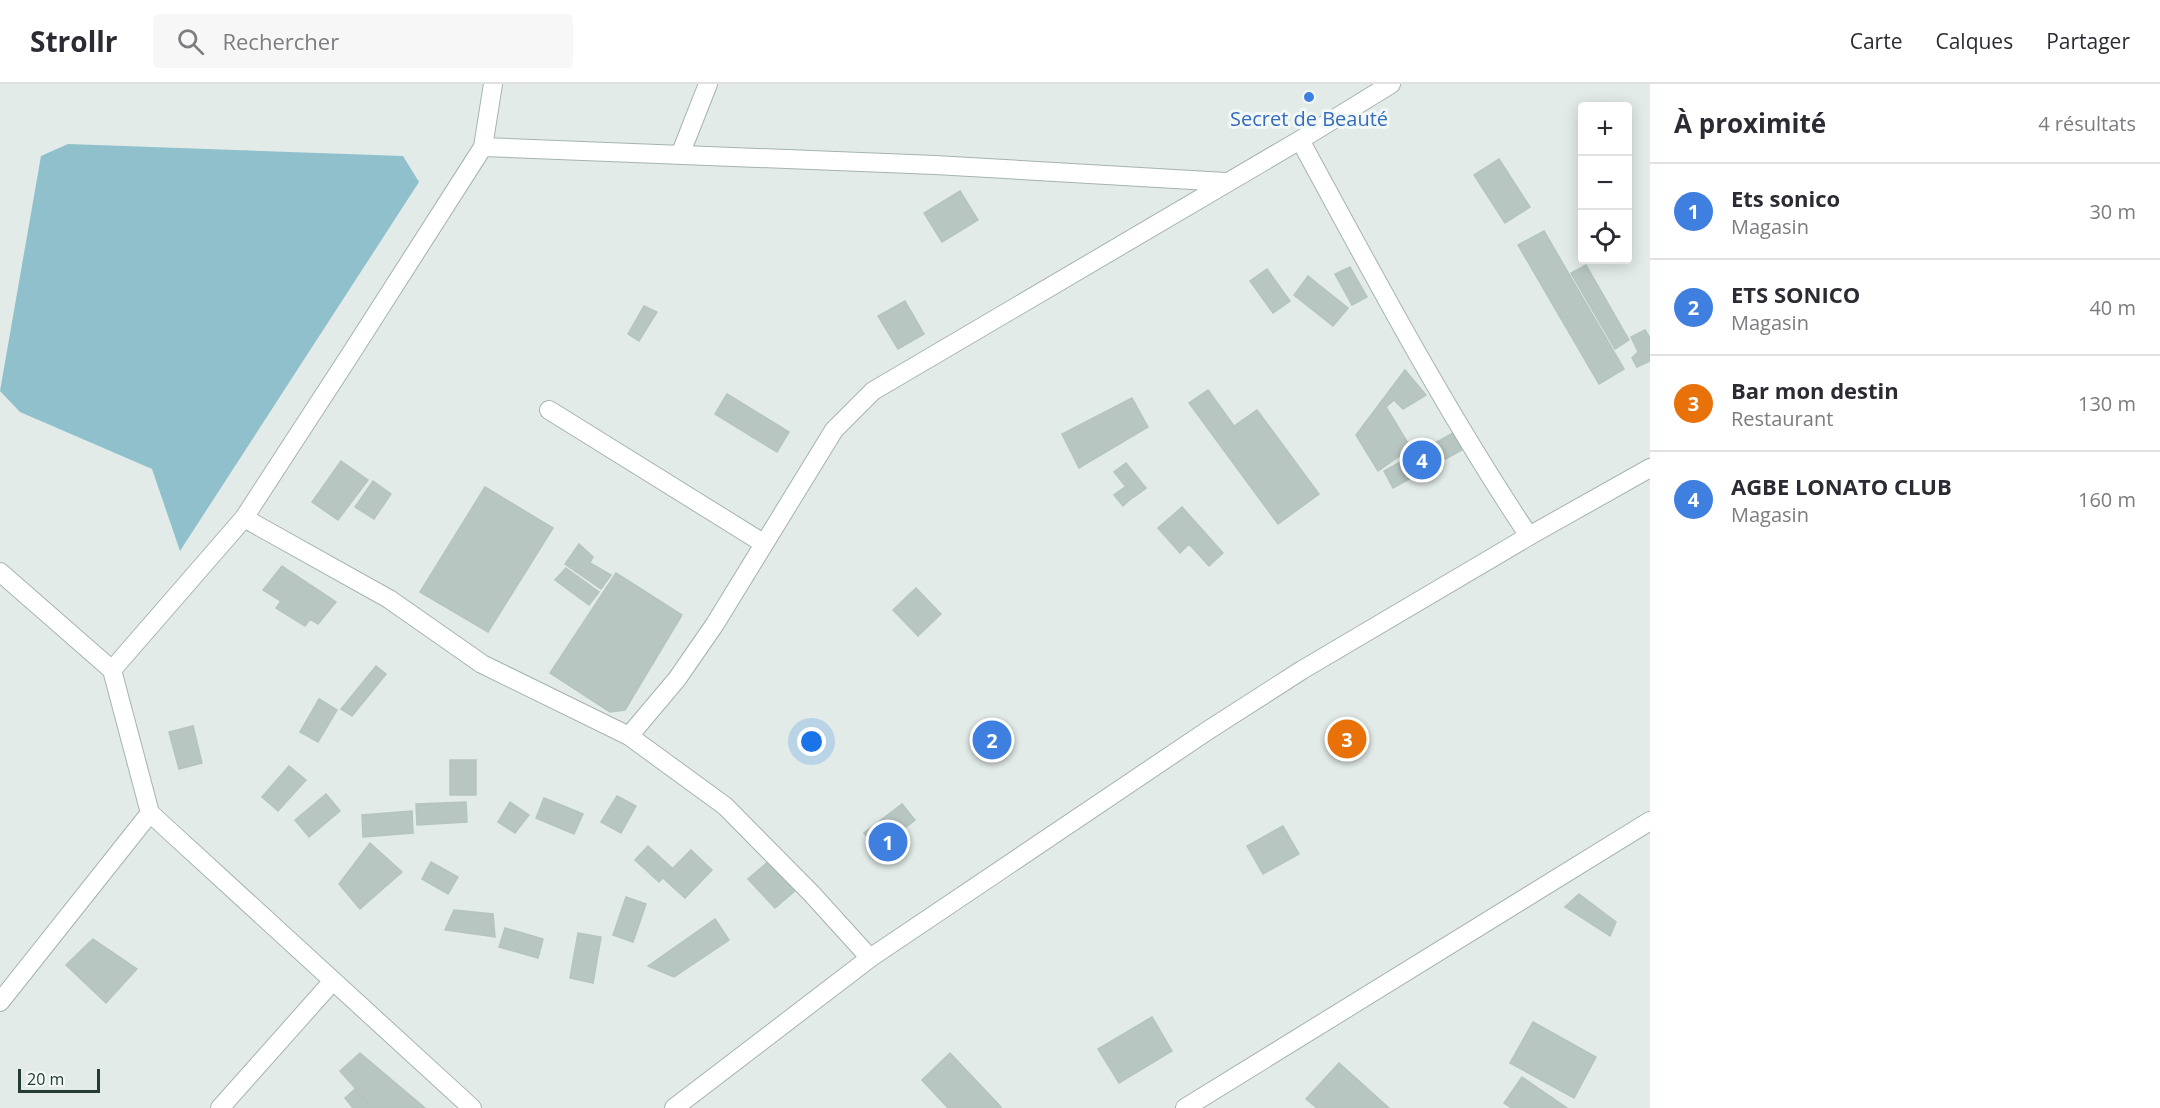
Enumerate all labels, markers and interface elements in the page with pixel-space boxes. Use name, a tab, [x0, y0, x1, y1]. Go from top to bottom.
search box	[153, 14, 573, 68]
text: Strollr	[30, 22, 117, 60]
icon: search	[174, 25, 207, 58]
text: Rechercher	[222, 26, 339, 56]
text: Carte	[1850, 27, 1902, 55]
text: Calques	[1935, 27, 2013, 55]
text: Partager	[2046, 27, 2130, 55]
marker: Secret de Beauté	[1302, 90, 1316, 104]
map controls	[1578, 102, 1632, 264]
button: +	[1578, 102, 1632, 156]
place label: Secret de Beauté	[1230, 105, 1388, 132]
text: À proximité	[1674, 105, 1826, 141]
text: 4 résultats	[2038, 110, 2136, 137]
button: −	[1578, 156, 1632, 210]
text: Ets sonico	[1731, 183, 1840, 213]
text: 1	[1688, 198, 1699, 225]
text: 30 m	[2089, 198, 2136, 225]
button: locate	[1578, 210, 1632, 264]
text: Magasin	[1731, 213, 1809, 240]
text: ETS SONICO	[1731, 279, 1860, 309]
text: 2	[1688, 294, 1699, 321]
text: 40 m	[2089, 294, 2136, 321]
text: Magasin	[1731, 309, 1809, 336]
text: Bar mon destin	[1731, 375, 1899, 405]
text: 3	[1688, 390, 1699, 417]
text: 130 m	[2078, 390, 2136, 417]
text: Restaurant	[1731, 405, 1833, 432]
pin: 4	[1402, 438, 1442, 482]
text: AGBE LONATO CLUB	[1731, 471, 1952, 501]
text: 4	[1688, 486, 1699, 513]
text: 160 m	[2078, 486, 2136, 513]
text: Magasin	[1731, 501, 1809, 528]
pin: 3	[1328, 716, 1366, 762]
pin: 2	[972, 718, 1012, 762]
your location	[797, 727, 826, 756]
pin: 1	[868, 820, 908, 864]
scale bar	[18, 1066, 100, 1094]
text: 20 m	[27, 1068, 64, 1090]

